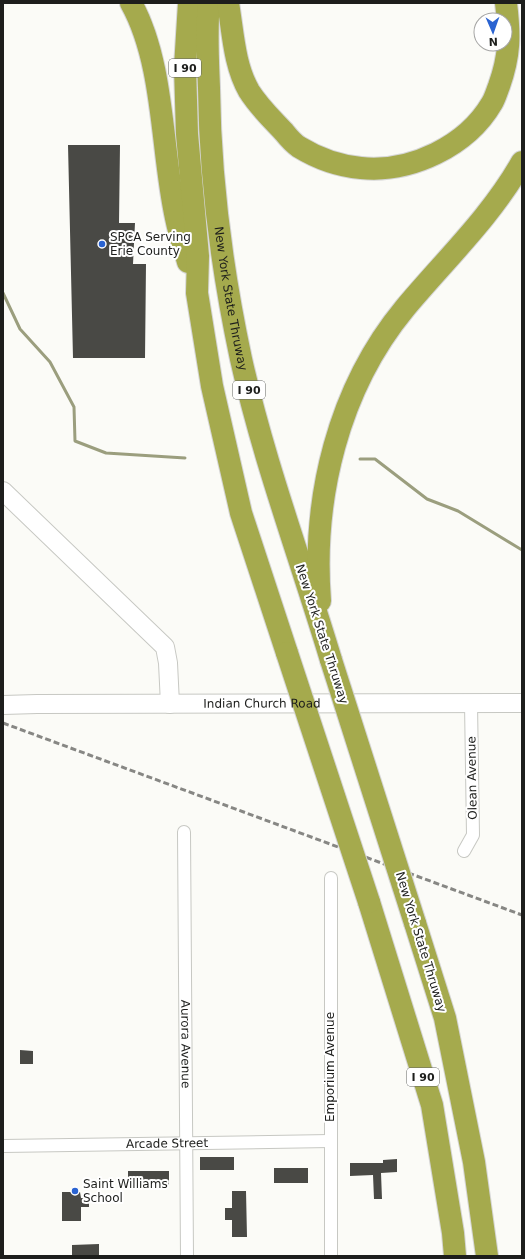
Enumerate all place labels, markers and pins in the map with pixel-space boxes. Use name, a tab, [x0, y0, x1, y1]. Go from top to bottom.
place label: SPCA Serving Erie County	[110, 230, 191, 258]
marker: SPCA Serving Erie County	[97, 239, 107, 249]
place label: Saint Williams School	[83, 1177, 168, 1205]
marker: Saint Williams School	[70, 1186, 80, 1196]

